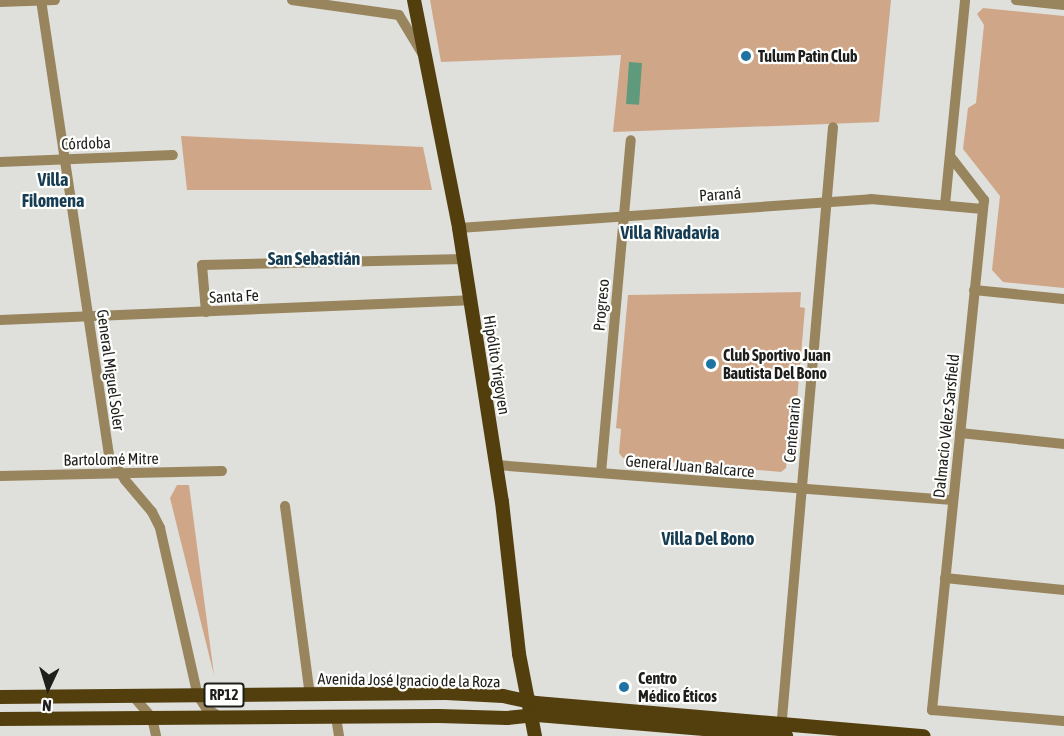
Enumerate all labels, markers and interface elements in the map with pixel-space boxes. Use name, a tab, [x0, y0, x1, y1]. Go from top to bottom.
place label: Tulum Patìn Club	[758, 46, 858, 66]
marker: Tulum Patìn Club	[739, 49, 753, 63]
street label: Córdoba	[61, 133, 111, 153]
district label: Villa Filomena	[22, 170, 84, 213]
street label: Paraná	[698, 183, 742, 205]
district label: Villa Rivadavia	[621, 222, 719, 244]
district label: San Sebastián	[268, 248, 360, 270]
street label: Progreso	[589, 278, 613, 332]
street label: Santa Fe	[209, 285, 259, 307]
street label: General Miguel Soler	[93, 308, 129, 432]
street label: Hipólito Yrigoyen	[480, 314, 514, 416]
place label: Club Sportivo Juan Bautista Del Bono	[723, 345, 831, 383]
street label: Dalmacio Vélez Sarsfield	[929, 353, 963, 499]
marker: Club Sportivo Juan Bautista Del Bono	[704, 357, 718, 371]
street label: Centenario	[780, 397, 804, 463]
street label: Bartolomé Mitre	[63, 449, 159, 469]
street label: General Juan Balcarce	[625, 451, 755, 481]
district label: Villa Del Bono	[661, 528, 755, 550]
north arrow	[18, 658, 78, 718]
place label: Centro Médico Éticos	[638, 668, 717, 706]
street label: Avenida José Ignacio de la Roza	[317, 669, 501, 691]
marker: Centro Médico Éticos	[615, 678, 633, 696]
road number: RP12	[203, 683, 245, 707]
text: N	[41, 697, 52, 715]

